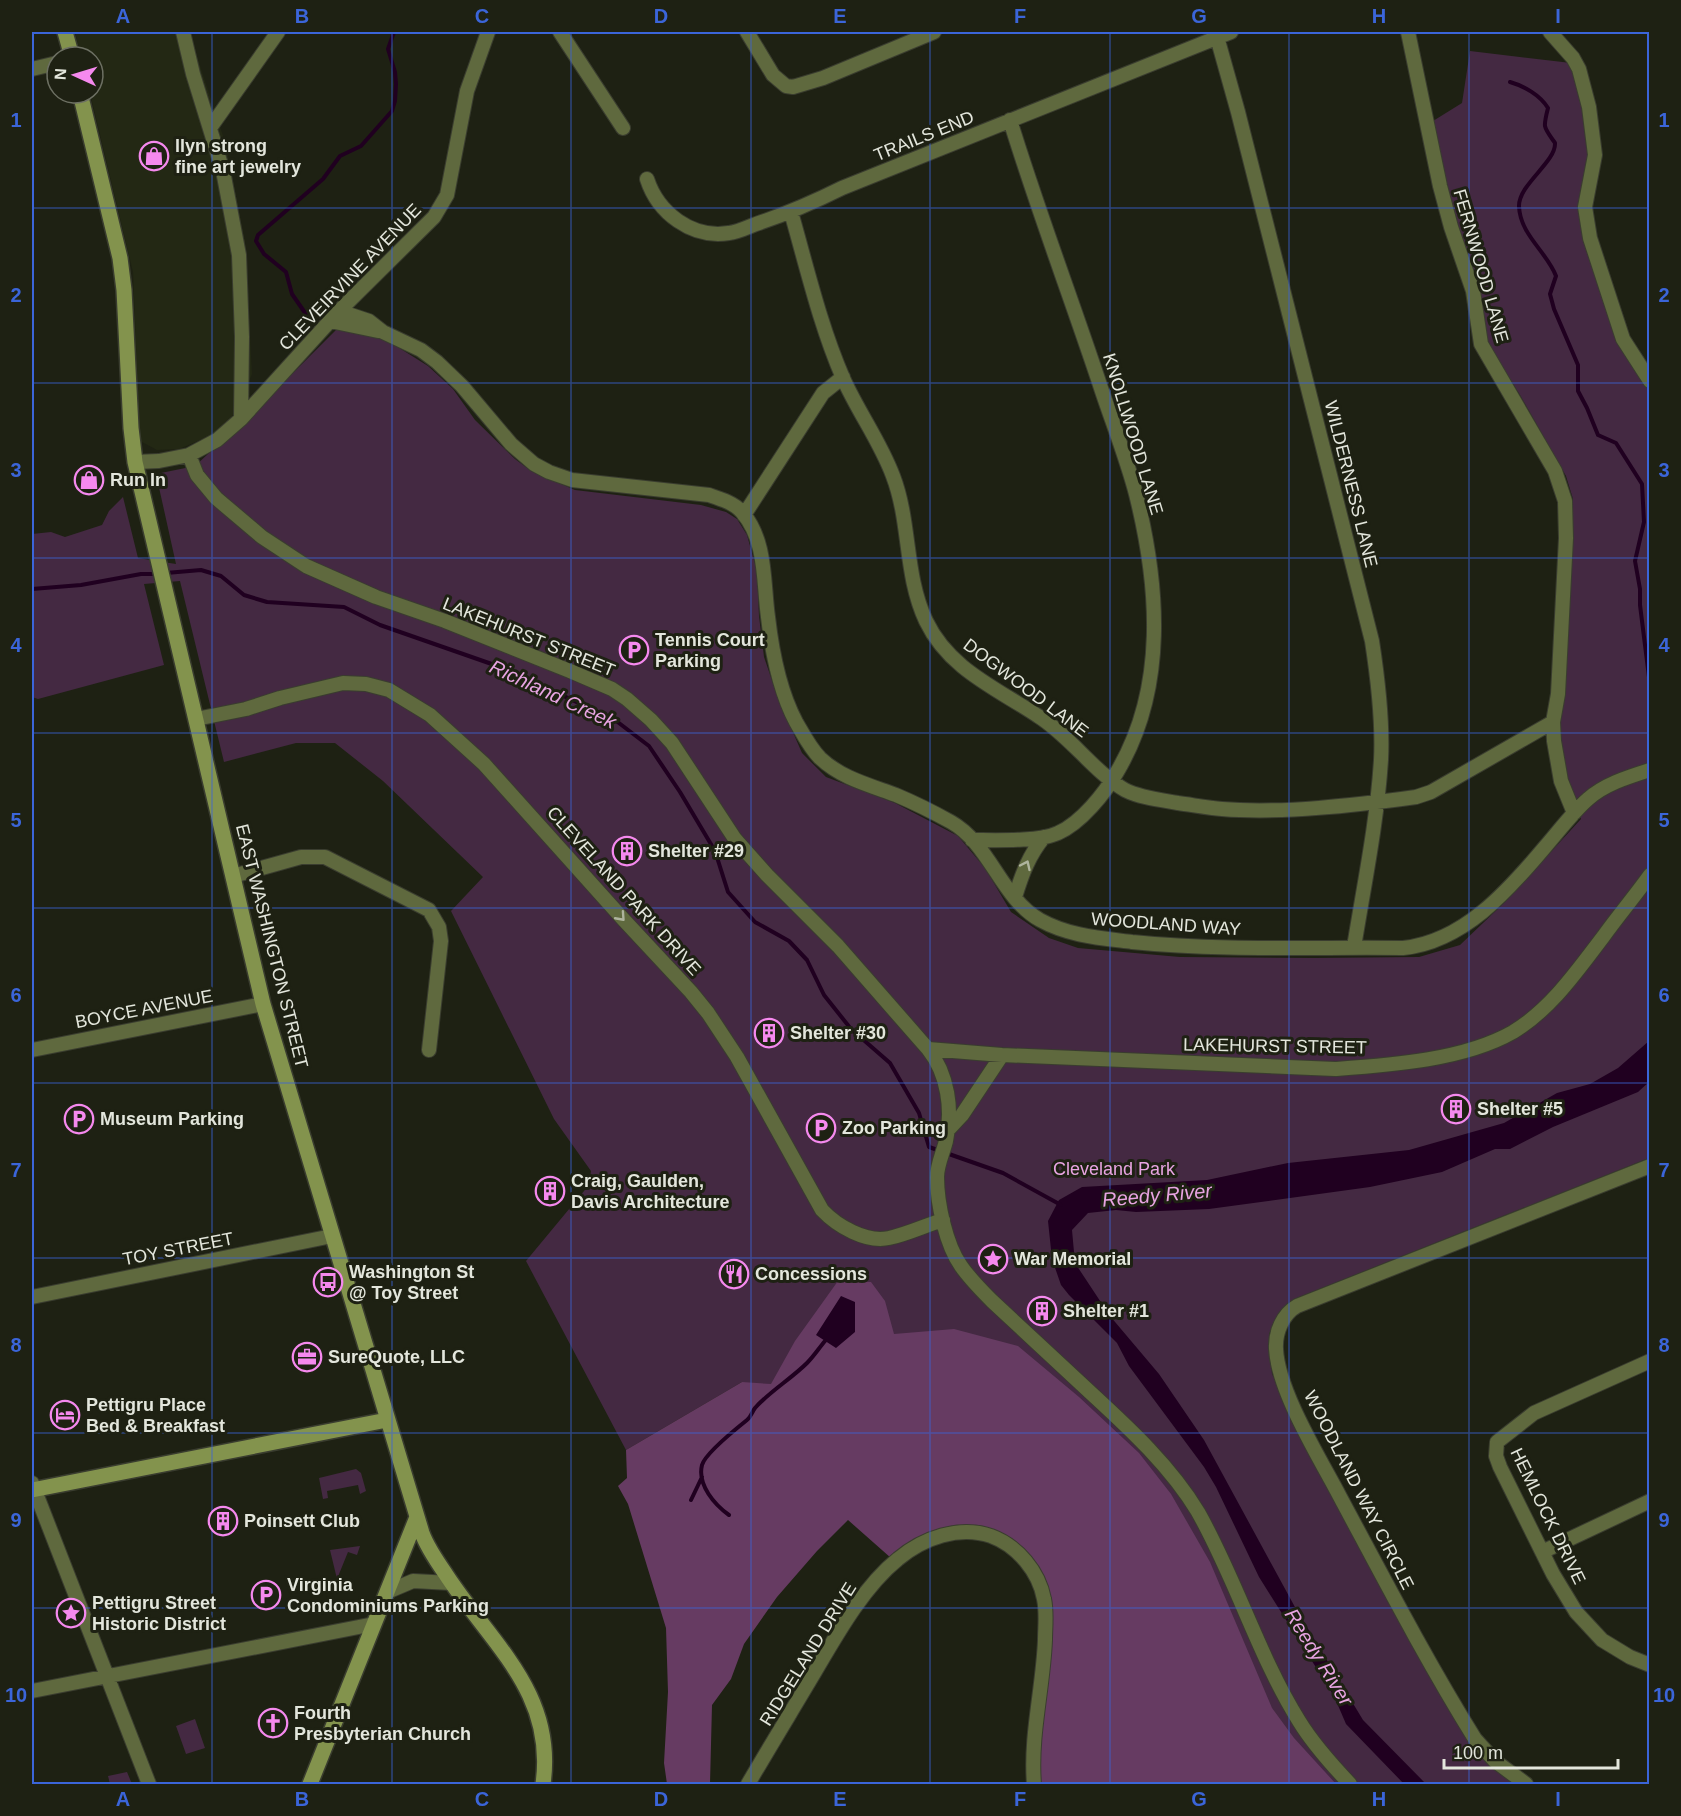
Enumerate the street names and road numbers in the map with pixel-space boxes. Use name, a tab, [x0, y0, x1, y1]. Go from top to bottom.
street label: TRAILS END	[871, 107, 977, 165]
street label: FERNWOOD LANE	[1449, 187, 1513, 345]
street label: CLEVEIRVINE AVENUE	[275, 200, 425, 354]
street label: KNOLLWOOD LANE	[1099, 351, 1167, 517]
street label: WILDERNESS LANE	[1321, 399, 1381, 569]
street label: LAKEHURST STREET	[440, 593, 618, 681]
street label: DOGWOOD LANE	[960, 635, 1092, 741]
street label: CLEVELAND PARK DRIVE	[543, 803, 705, 979]
street label: EAST WASHINGTON STREET	[232, 822, 312, 1070]
street label: WOODLAND WAY	[1090, 909, 1242, 939]
street label: BOYCE AVENUE	[74, 986, 214, 1032]
street label: LAKEHURST STREET	[1183, 1034, 1367, 1058]
street label: TOY STREET	[121, 1228, 235, 1270]
street label: WOODLAND WAY CIRCLE	[1300, 1387, 1418, 1593]
street label: HEMLOCK DRIVE	[1506, 1445, 1590, 1587]
street label: RIDGELAND DRIVE	[756, 1579, 860, 1729]

